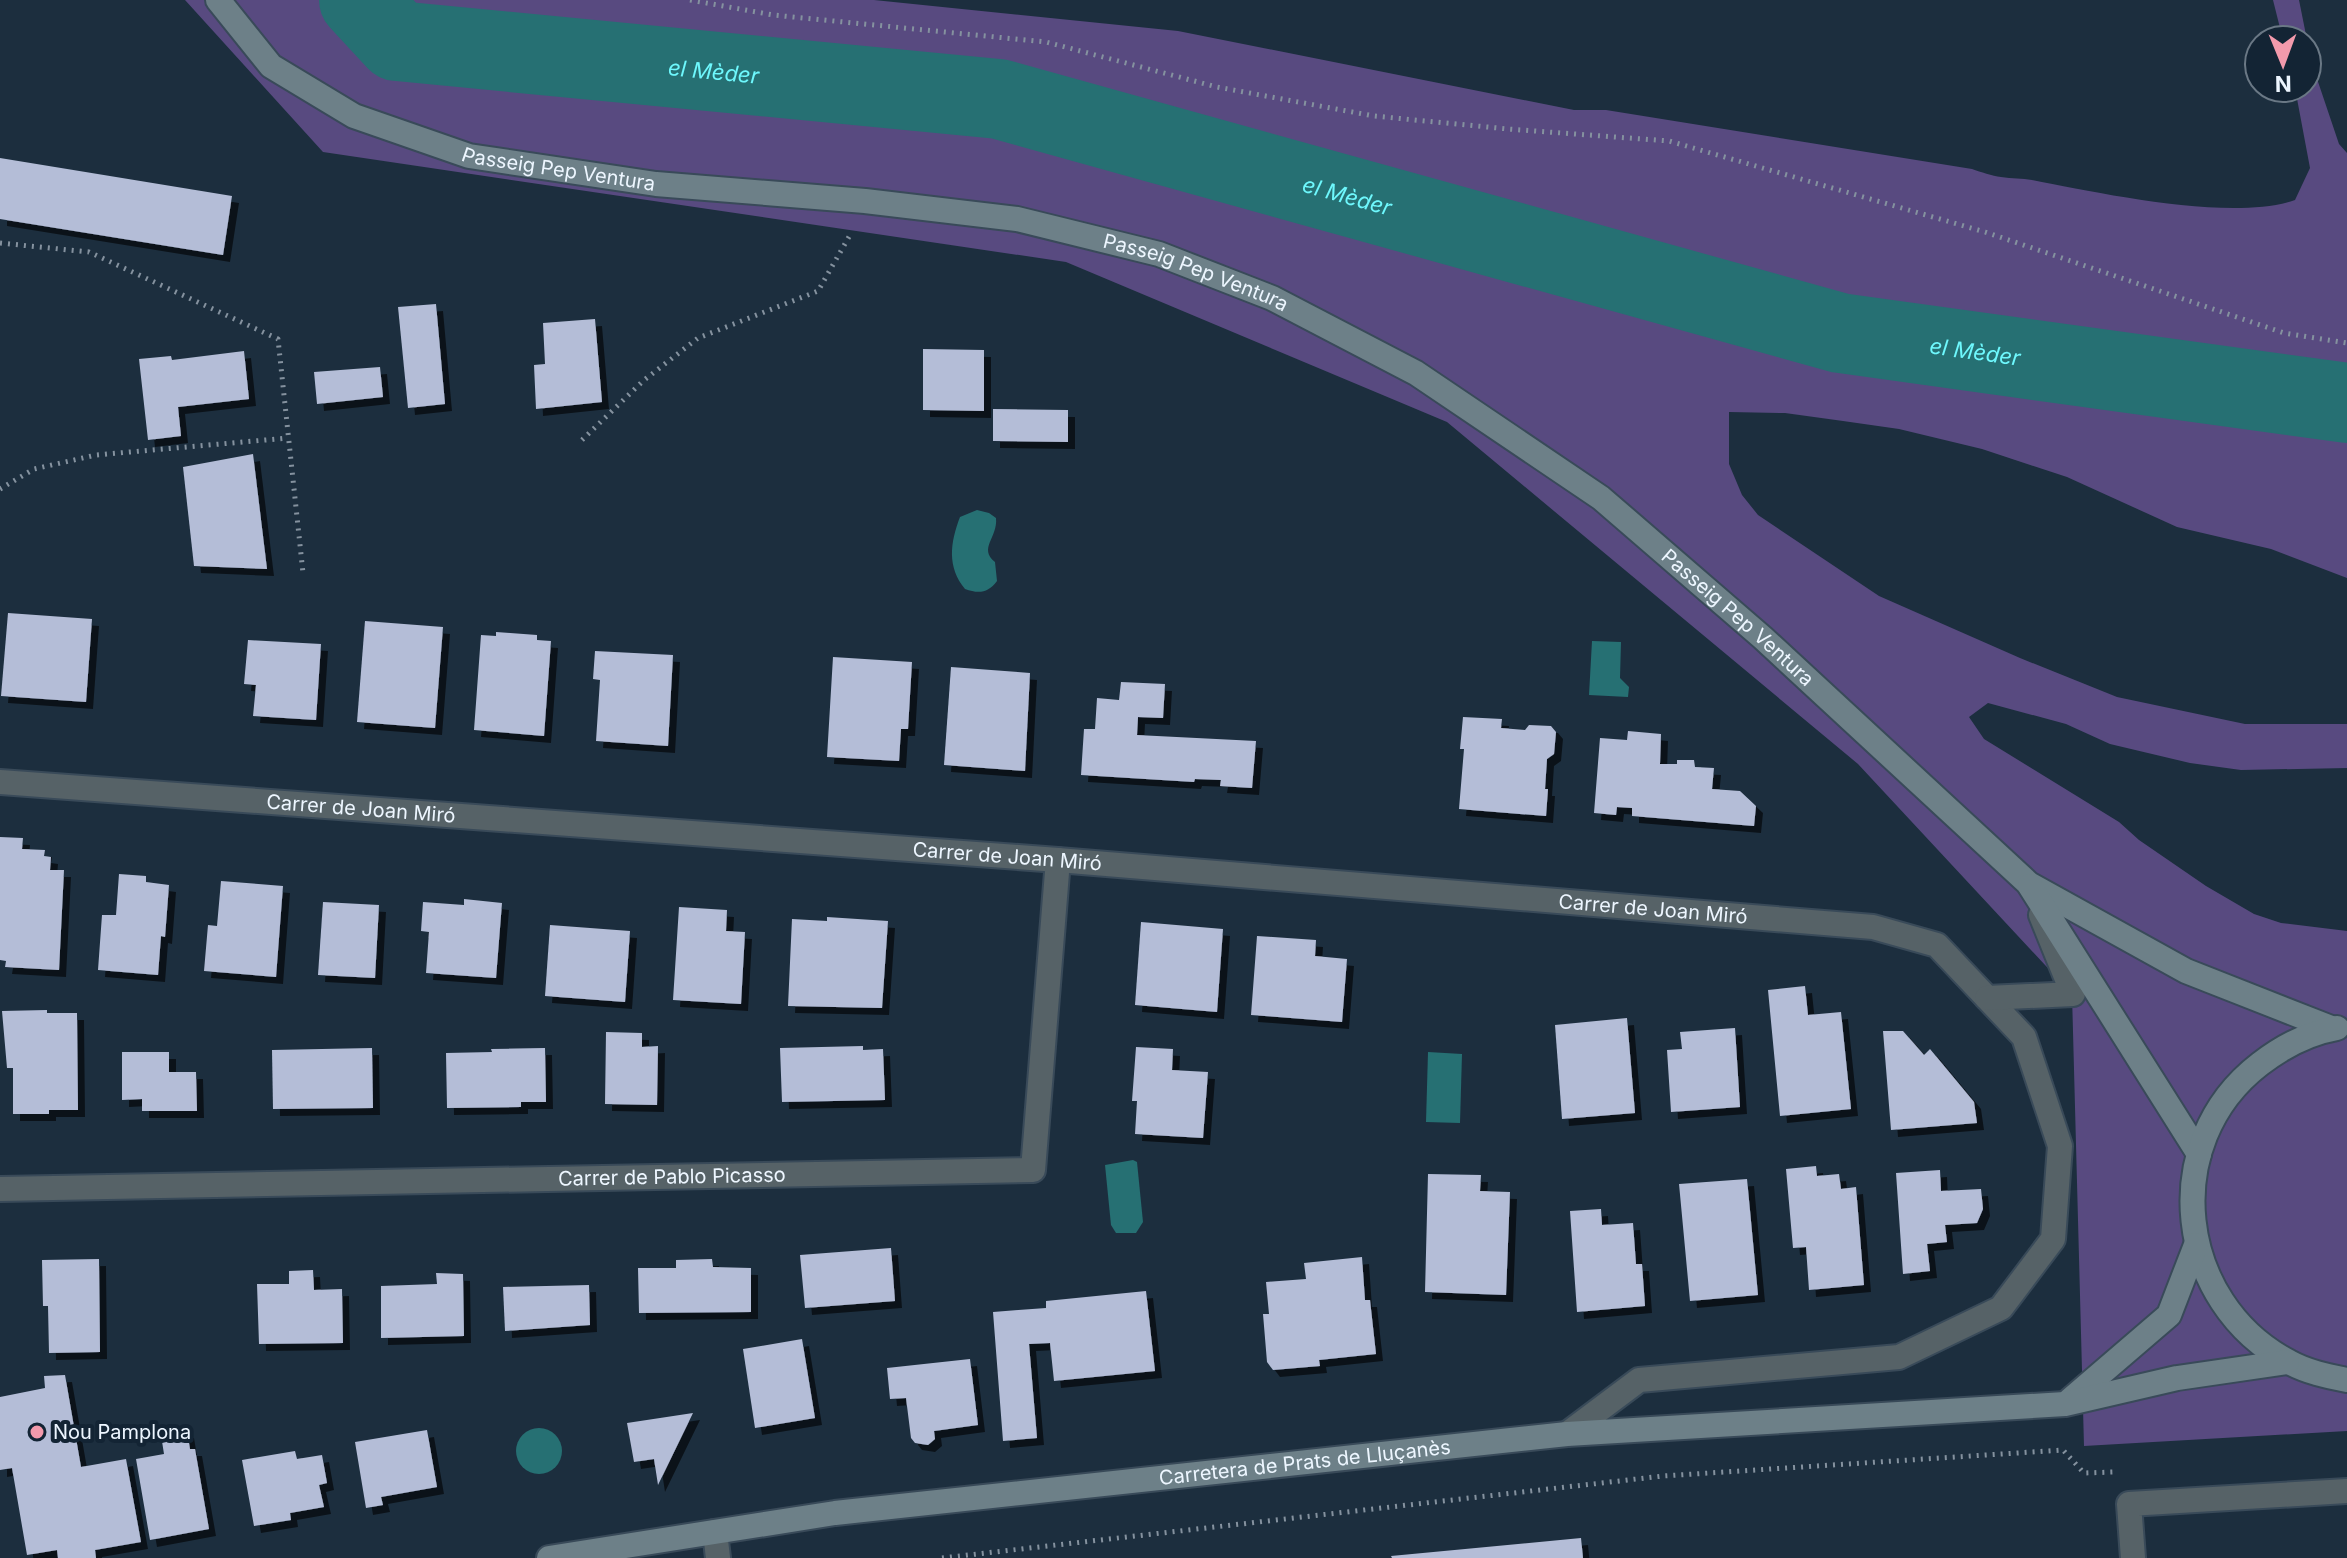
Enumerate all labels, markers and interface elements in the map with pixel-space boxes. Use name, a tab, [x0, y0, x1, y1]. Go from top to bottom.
north arrow	[2243, 24, 2323, 104]
water label: el Mèder	[667, 54, 761, 89]
text: N	[2275, 71, 2292, 97]
street label: Passeig Pep Ventura	[459, 142, 657, 196]
water label: el Mèder	[1300, 171, 1395, 221]
street label: Passeig Pep Ventura	[1101, 229, 1293, 316]
water label: el Mèder	[1928, 333, 2023, 371]
street label: Passeig Pep Ventura	[1657, 544, 1819, 691]
street label: Carrer de Joan Miró	[266, 790, 456, 828]
street label: Carrer de Joan Miró	[912, 837, 1103, 876]
street label: Carrer de Joan Miró	[1558, 889, 1749, 929]
street label: Carrer de Pablo Picasso	[558, 1163, 786, 1191]
place label: Nou Pamplona	[53, 1420, 191, 1444]
marker: Nou Pamplona	[28, 1423, 46, 1441]
street label: Carretera de Prats de Lluçanès	[1158, 1435, 1452, 1490]

